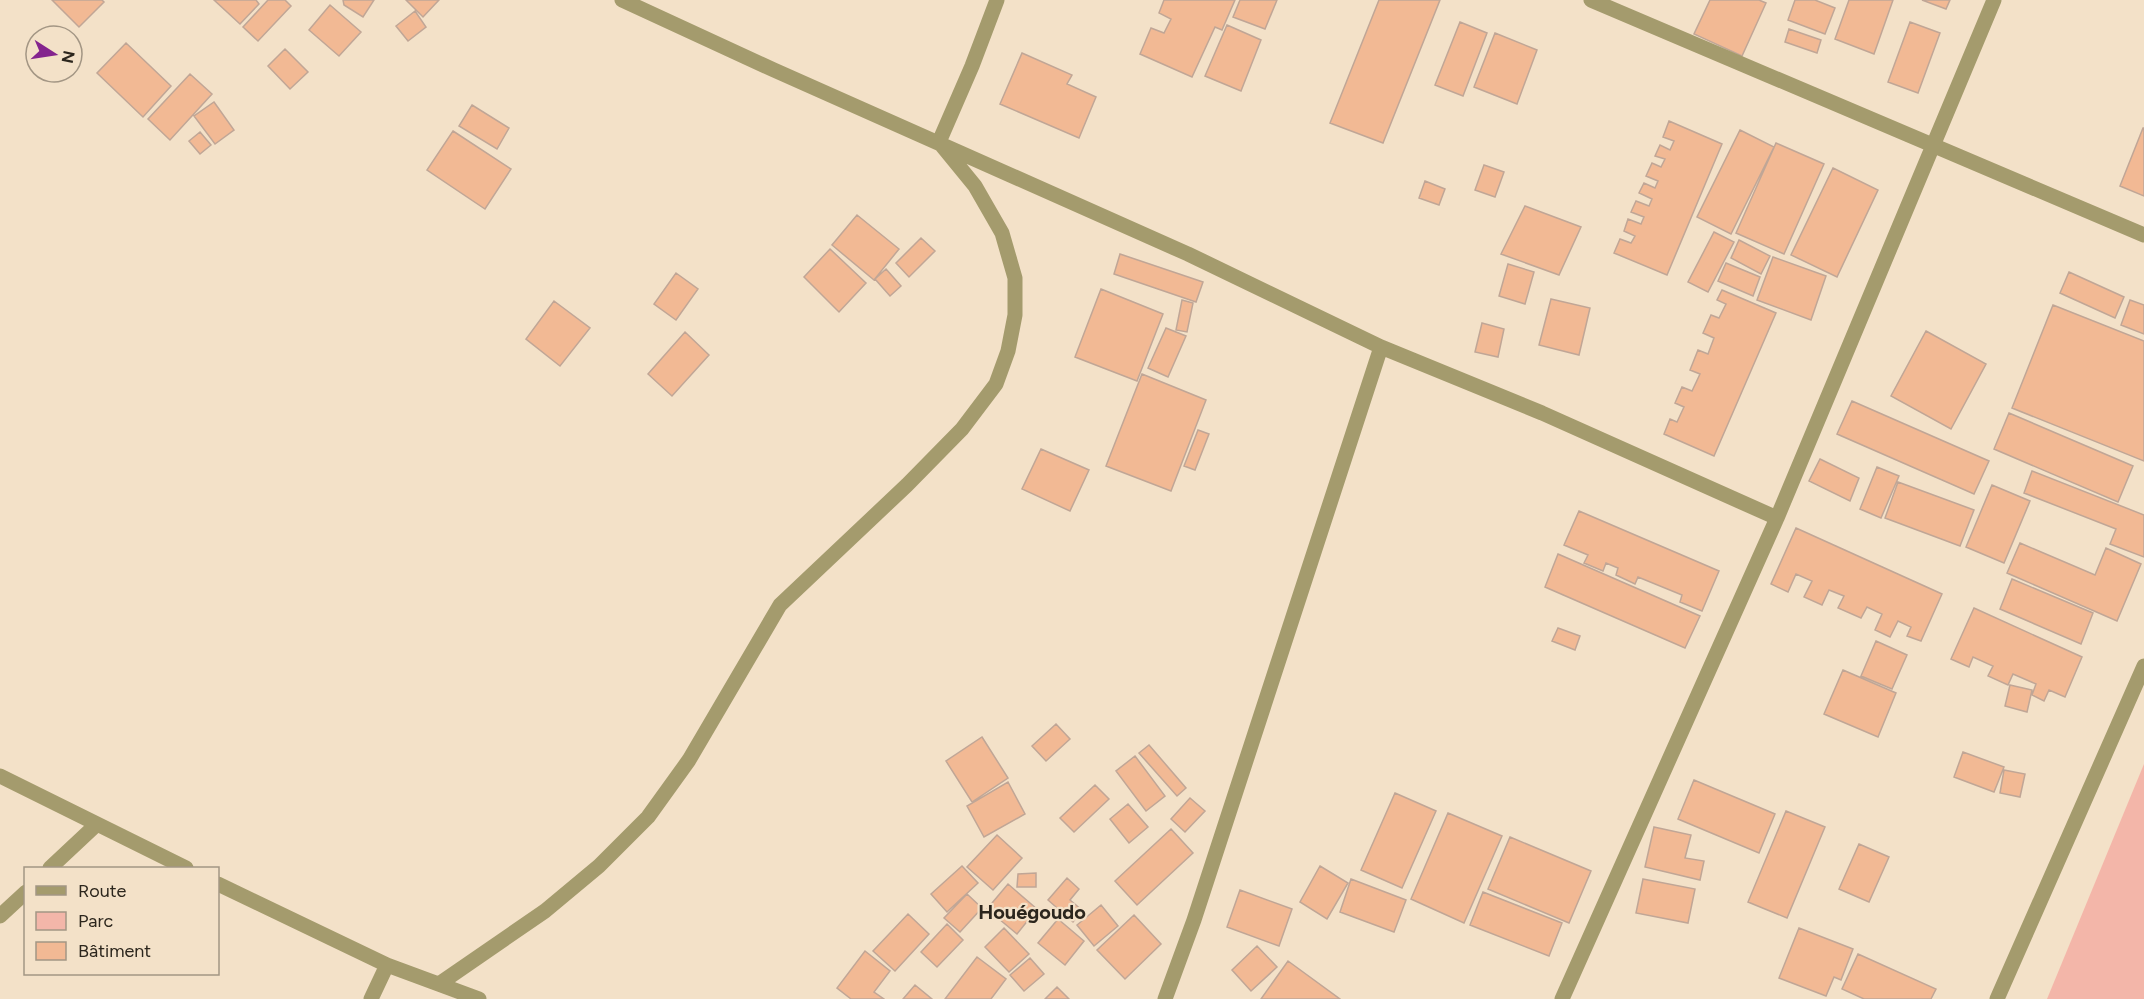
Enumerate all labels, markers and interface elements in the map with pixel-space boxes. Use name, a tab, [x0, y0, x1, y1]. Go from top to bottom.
north arrow	[24, 24, 84, 84]
text: N	[58, 49, 79, 65]
legend	[24, 867, 219, 975]
text: Route	[78, 880, 127, 902]
district label: Houégoudo	[978, 900, 1086, 924]
text: Parc	[78, 910, 114, 932]
text: Bâtiment	[78, 940, 151, 962]

